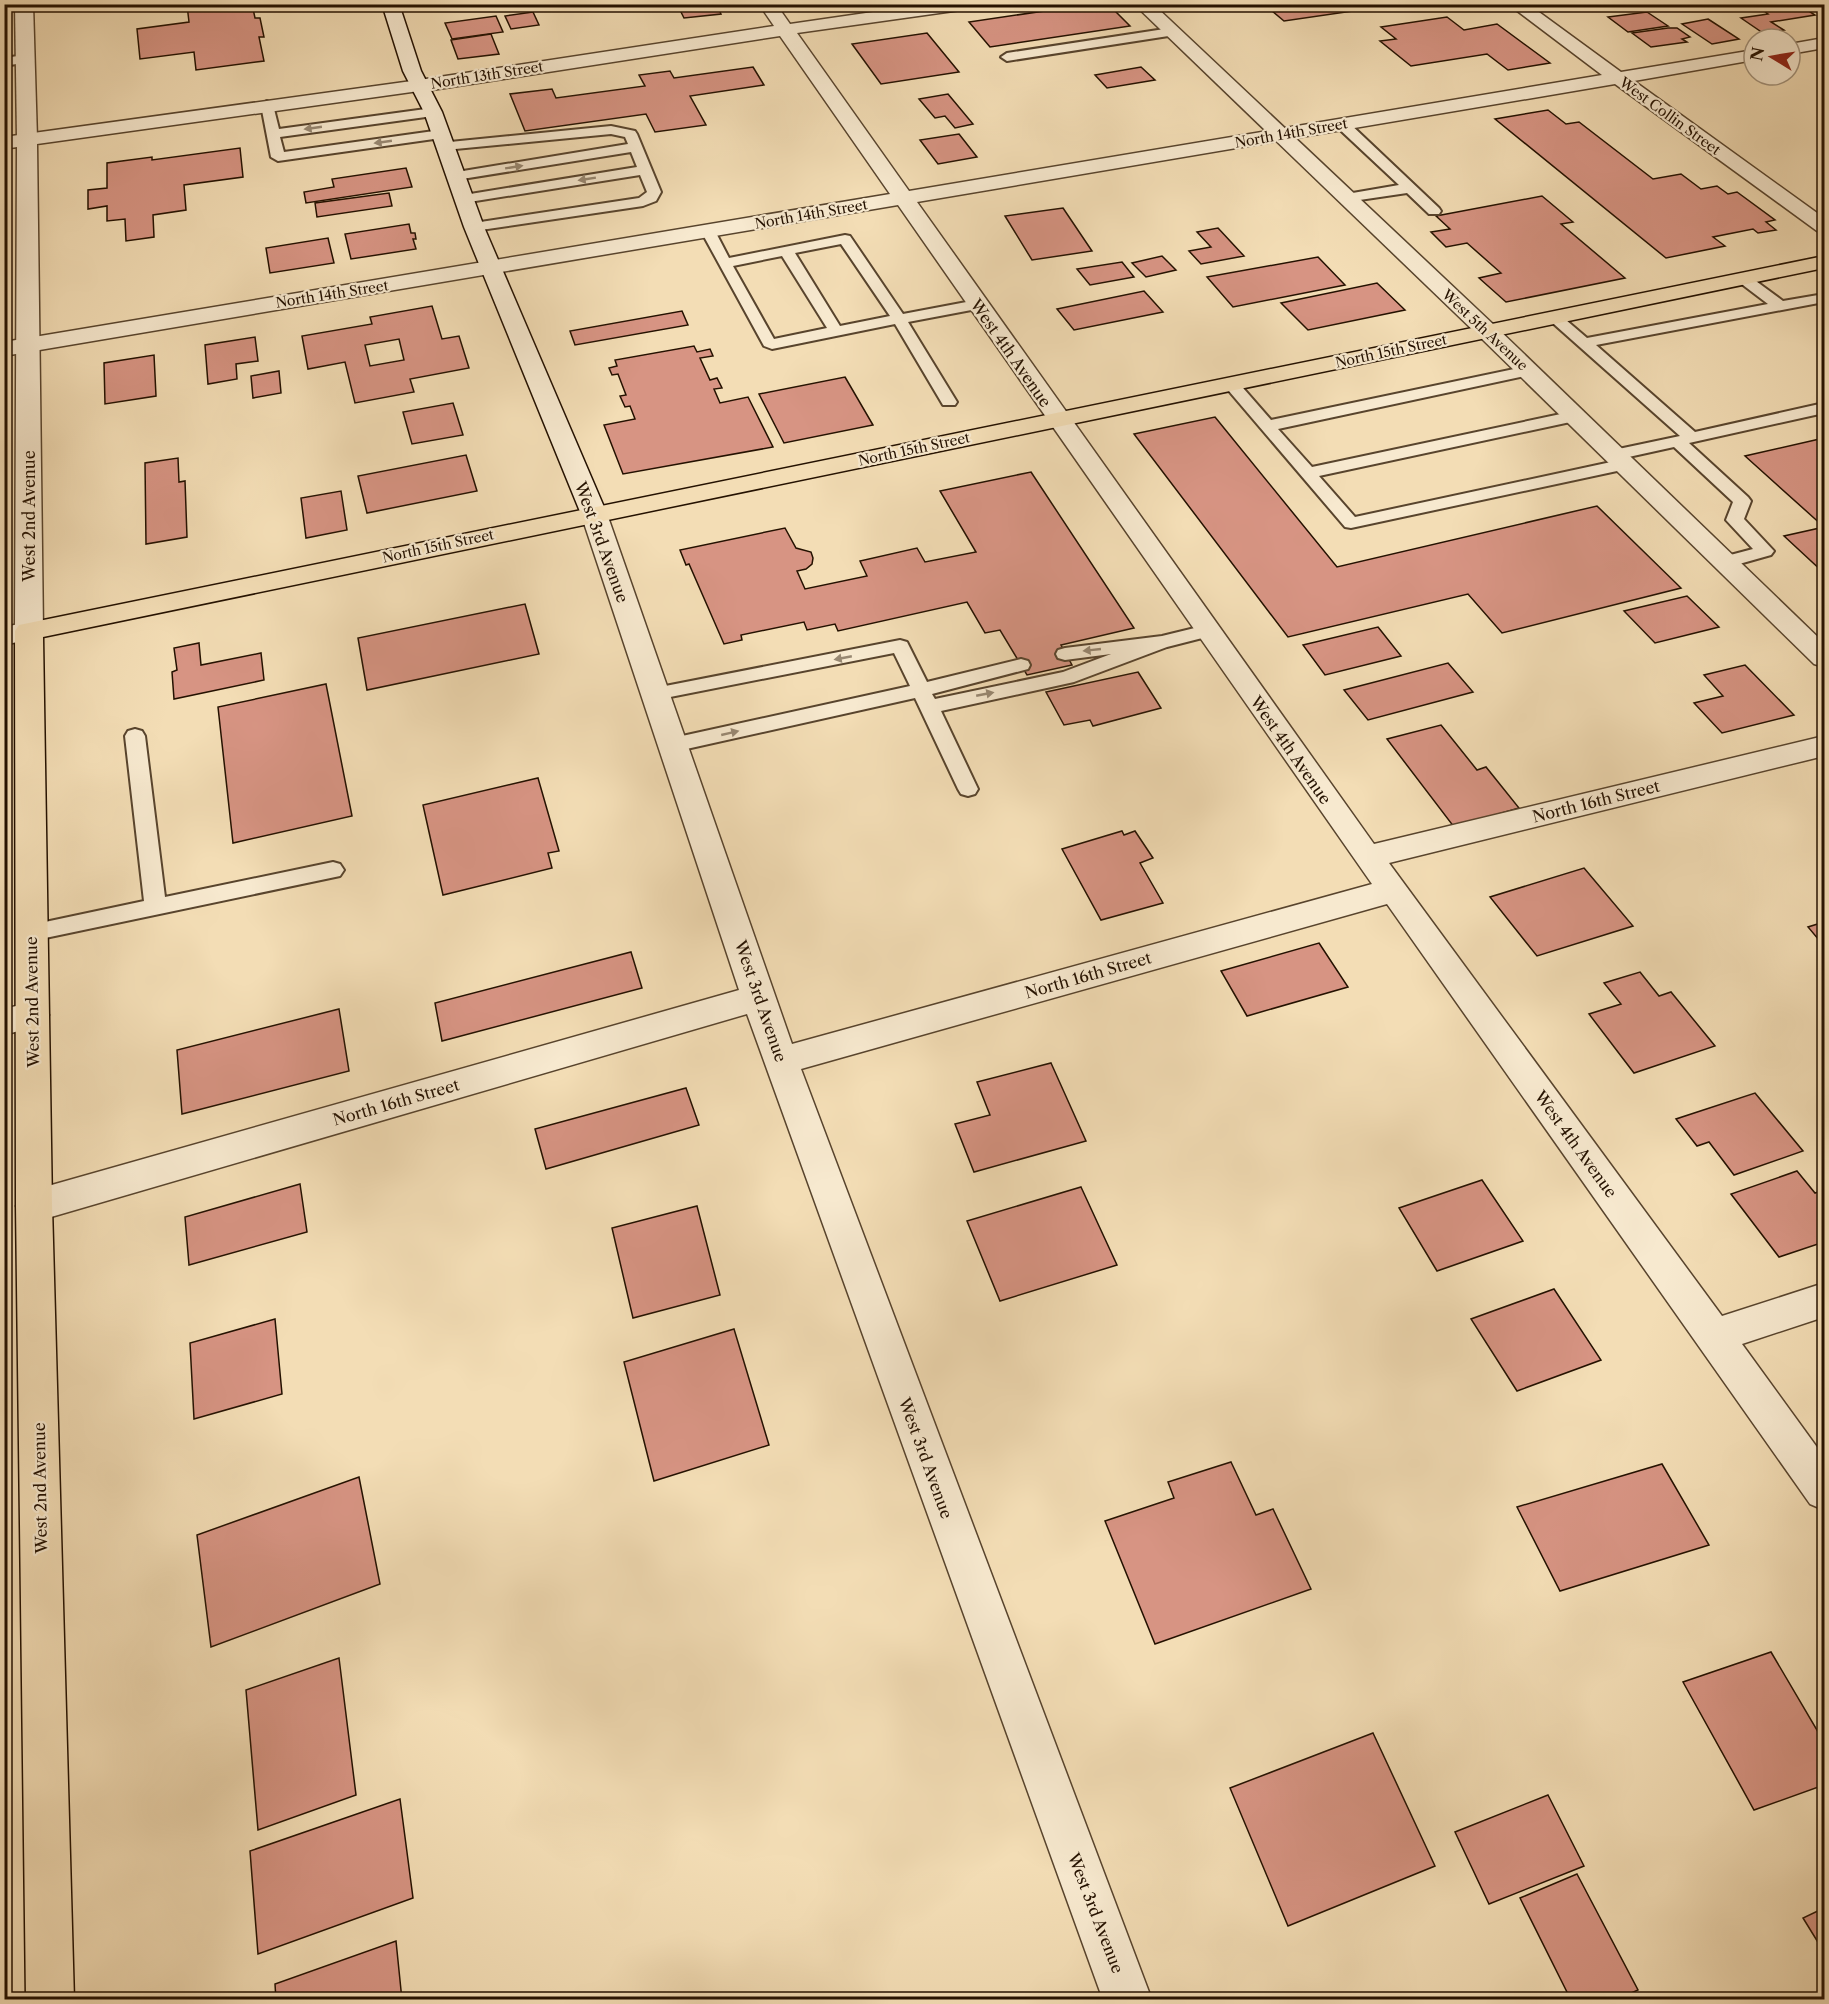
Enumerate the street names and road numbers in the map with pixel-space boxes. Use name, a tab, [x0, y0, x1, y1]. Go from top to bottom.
street label: North 13th Street	[429, 57, 545, 93]
street label: West Collin Street	[1615, 73, 1724, 159]
street label: North 14th Street	[1233, 114, 1349, 152]
street label: North 14th Street	[753, 195, 869, 233]
street label: North 14th Street	[274, 276, 390, 312]
street label: West 5th Avenue	[1438, 285, 1532, 375]
street label: West 4th Avenue	[966, 294, 1056, 411]
street label: North 15th Street	[1333, 330, 1449, 372]
street label: North 15th Street	[856, 428, 972, 470]
street label: West 2nd Avenue	[19, 450, 39, 583]
street label: West 3rd Avenue	[570, 478, 633, 605]
street label: North 15th Street	[380, 525, 496, 567]
street label: West 4th Avenue	[1246, 691, 1336, 808]
street label: North 16th Street	[1530, 775, 1662, 827]
street label: West 2nd Avenue	[21, 936, 43, 1069]
street label: West 3rd Avenue	[730, 937, 791, 1065]
street label: North 16th Street	[1022, 947, 1154, 1003]
street label: North 16th Street	[330, 1074, 462, 1130]
street label: West 4th Avenue	[1530, 1086, 1622, 1201]
street label: West 3rd Avenue	[894, 1394, 957, 1521]
street label: West 2nd Avenue	[29, 1422, 51, 1555]
street label: West 3rd Avenue	[1063, 1849, 1128, 1976]

